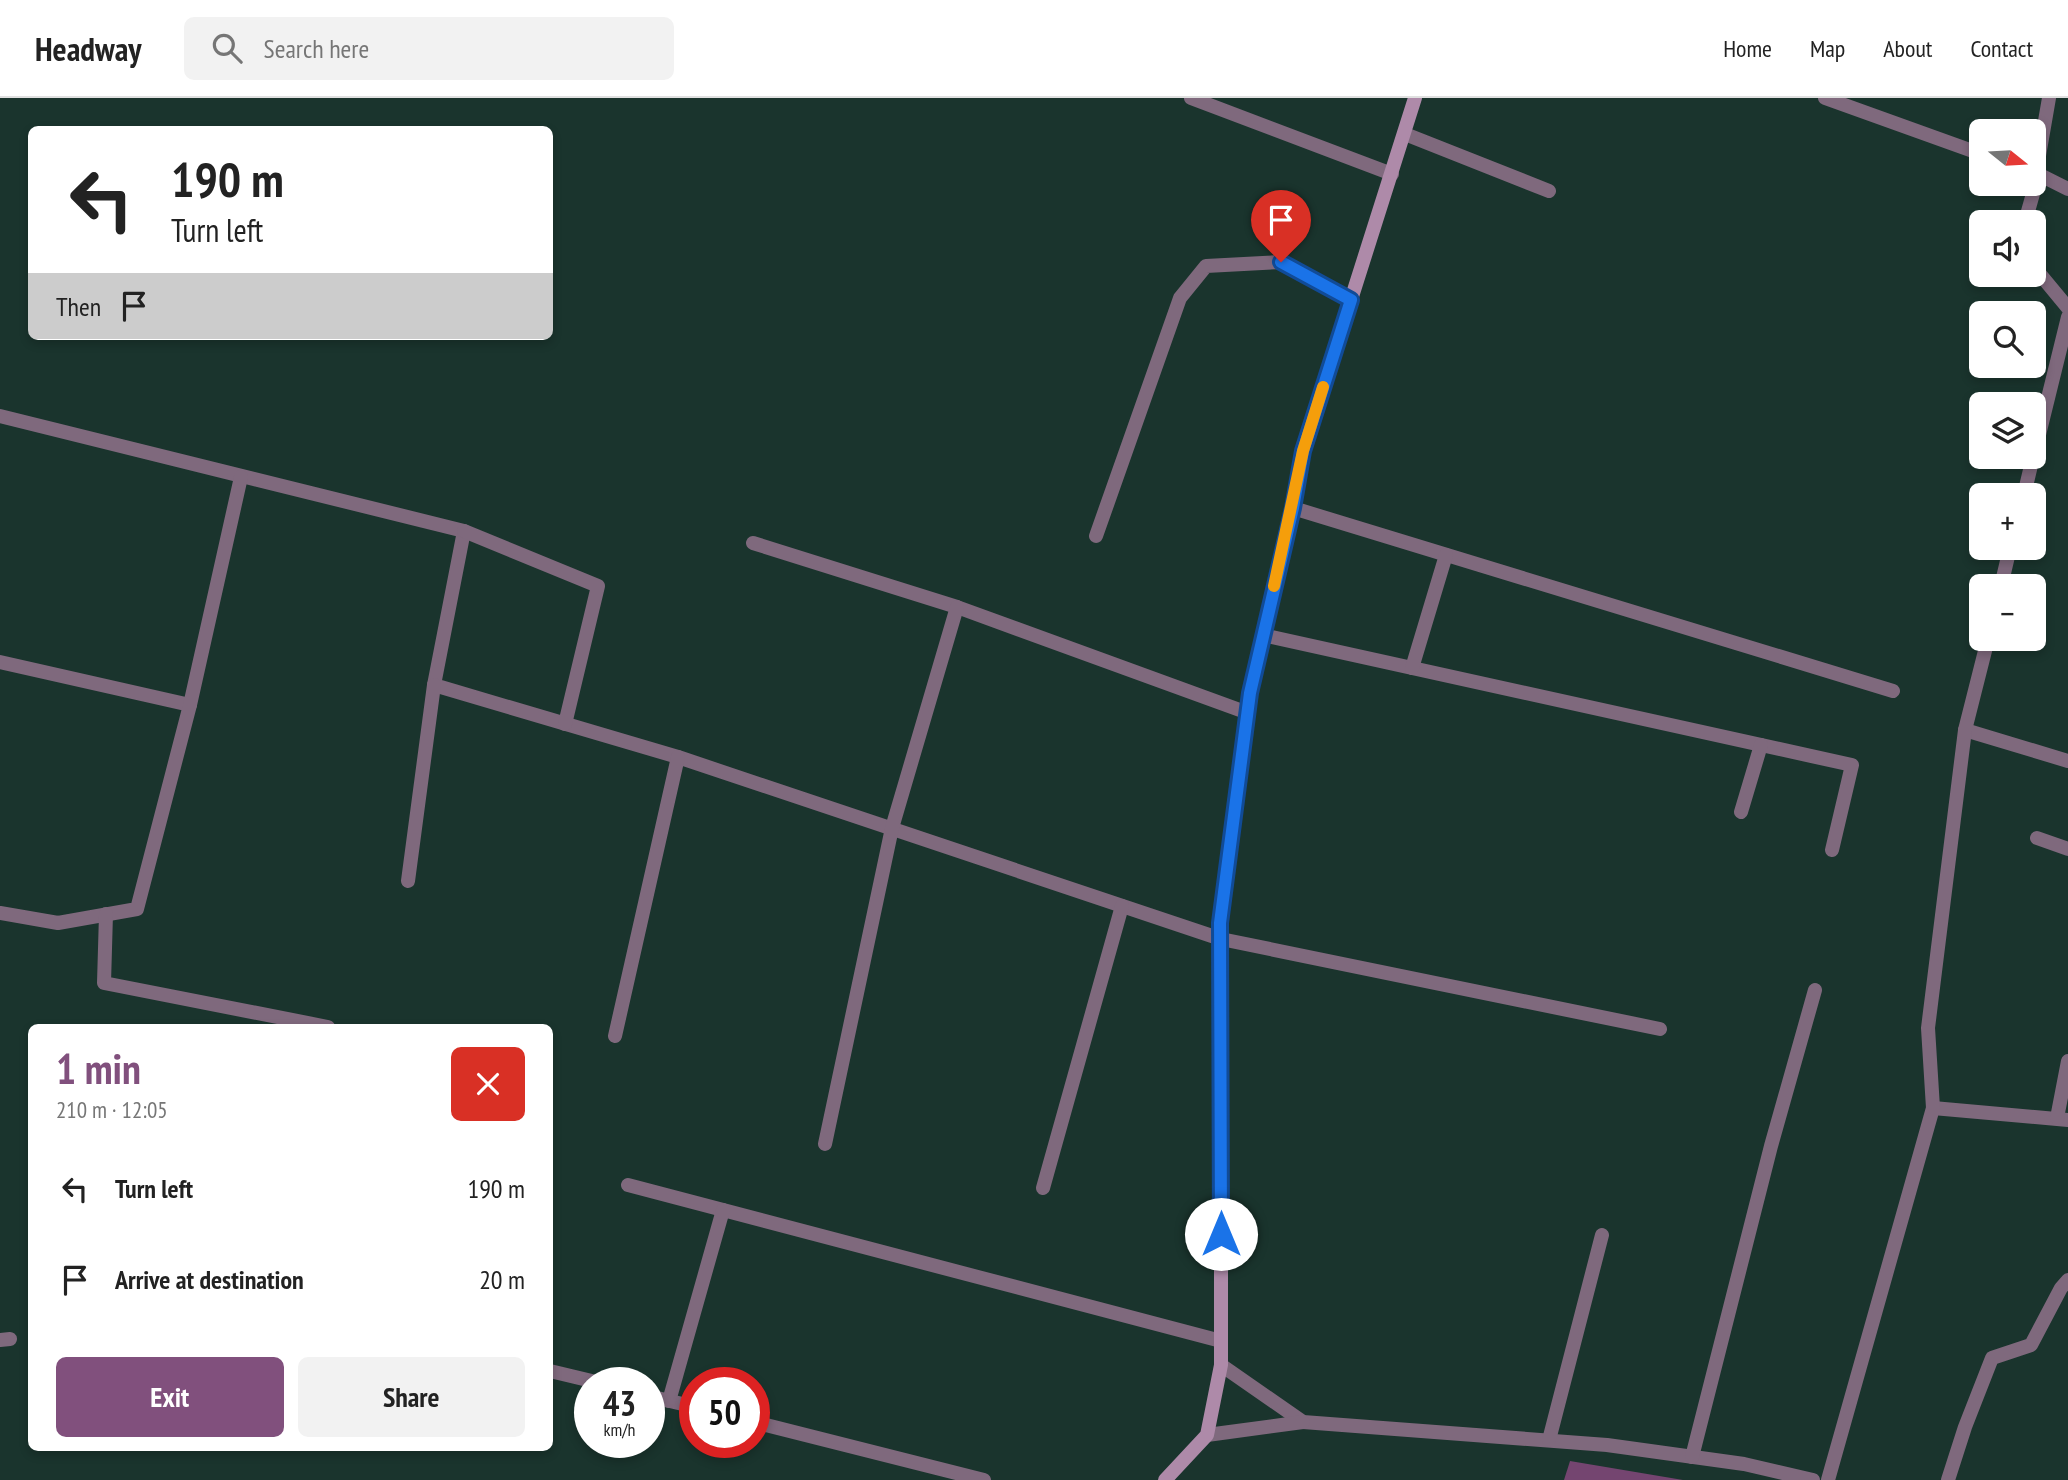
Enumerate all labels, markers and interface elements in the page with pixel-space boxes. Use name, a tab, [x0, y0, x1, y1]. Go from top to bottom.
search box	[184, 17, 674, 80]
text: Headway	[35, 27, 142, 70]
icon: search	[208, 29, 246, 67]
text: Search here	[264, 32, 369, 65]
text: Home	[1723, 33, 1772, 64]
text: Map	[1810, 33, 1845, 64]
text: About	[1883, 33, 1932, 64]
text: Contact	[1970, 33, 2033, 64]
north arrow	[1969, 119, 2046, 196]
map controls	[1969, 119, 2046, 651]
text: 190 m	[171, 147, 284, 211]
icon: left	[56, 154, 147, 245]
pin	[1251, 190, 1311, 262]
icon: arrive	[1262, 201, 1300, 239]
text: Turn left	[171, 209, 263, 251]
button: sound	[1969, 210, 2046, 287]
icon: arrive	[115, 287, 153, 325]
text: Then	[56, 290, 101, 323]
button: search	[1969, 301, 2046, 378]
button: layers	[1969, 392, 2046, 469]
button: +	[1969, 483, 2046, 560]
button: −	[1969, 574, 2046, 651]
text: 1 min	[56, 1041, 141, 1096]
button: close	[451, 1047, 525, 1121]
text: 210 m · 12:05	[56, 1095, 168, 1124]
icon: left	[56, 1170, 94, 1208]
text: Turn left	[115, 1172, 193, 1205]
text: 190 m	[467, 1172, 525, 1205]
position arrow	[1184, 1197, 1258, 1271]
icon: arrive	[56, 1261, 94, 1299]
text: Arrive at destination	[115, 1263, 304, 1296]
text: 20 m	[479, 1263, 525, 1296]
button: Exit	[56, 1357, 284, 1437]
button: Share	[298, 1357, 525, 1437]
speed limit sign: 50	[679, 1367, 770, 1458]
text: 43	[603, 1380, 636, 1426]
text: km/h	[604, 1418, 635, 1441]

